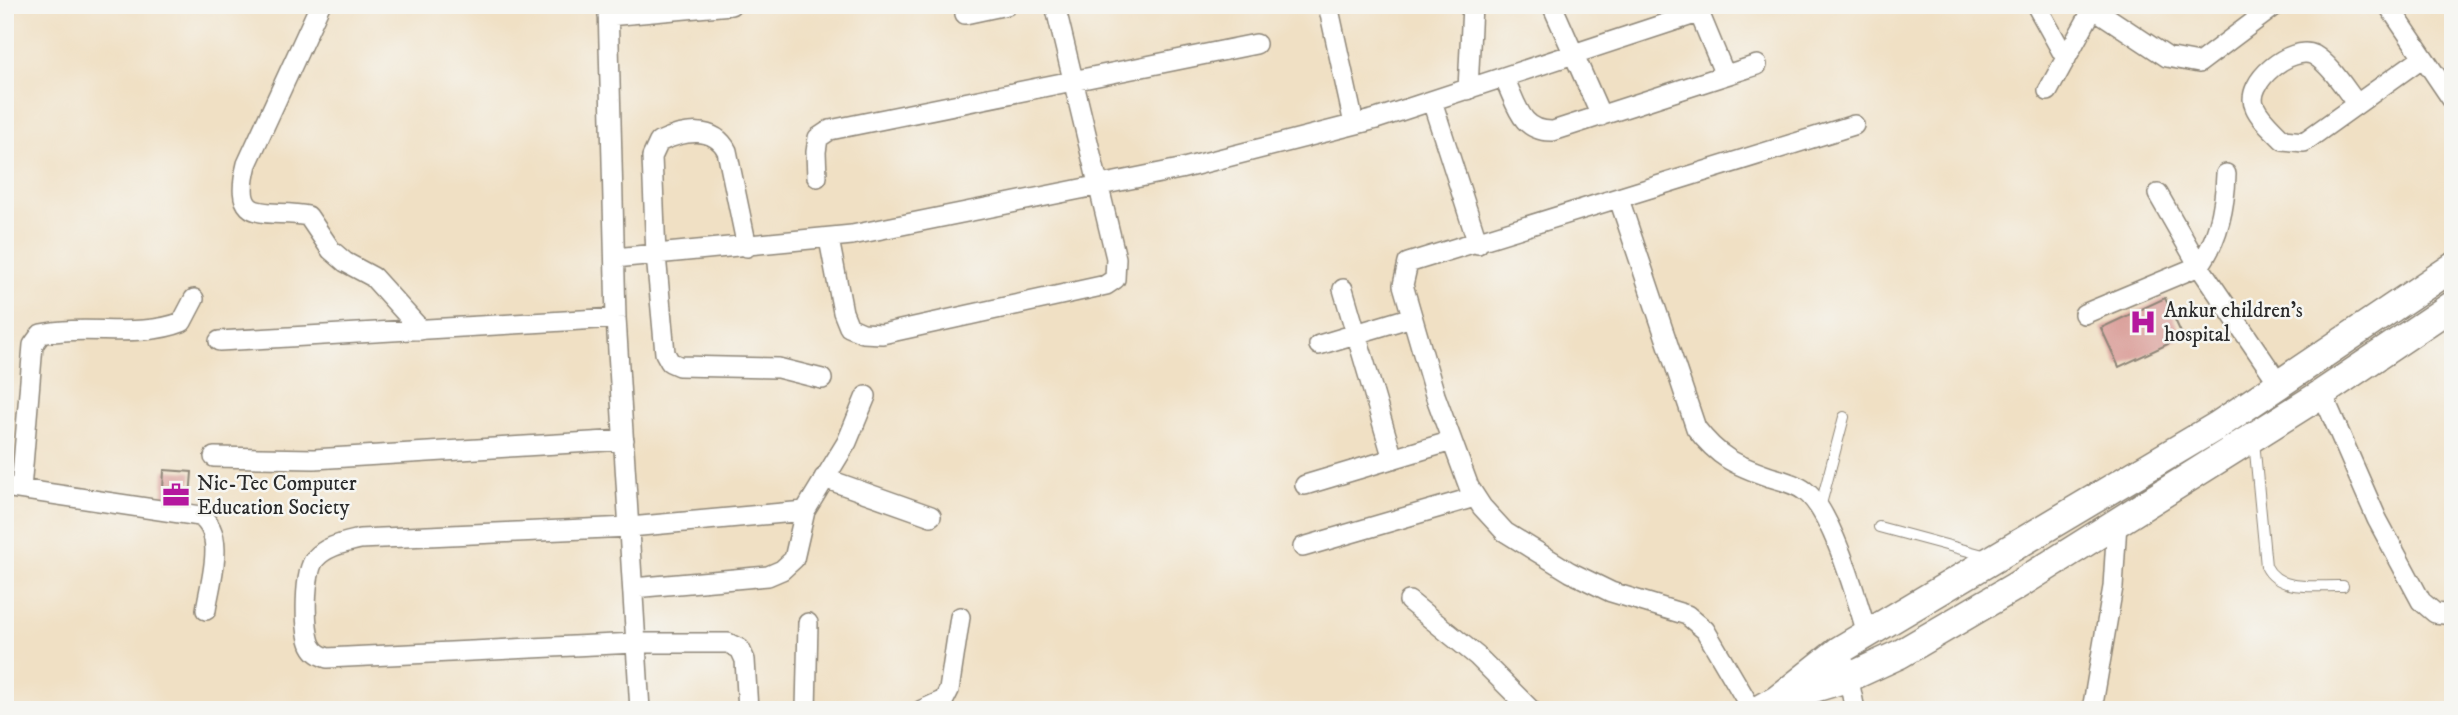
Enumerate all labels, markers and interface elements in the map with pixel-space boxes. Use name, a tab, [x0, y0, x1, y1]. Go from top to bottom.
place label: Ankur children's hospital	[2164, 298, 2303, 348]
hospital icon: Ankur children's hospital	[2128, 307, 2158, 337]
place label: Nic-Tec Computer Education Society	[197, 471, 357, 521]
office icon: Nic-Tec Computer Education Society	[161, 480, 191, 510]

